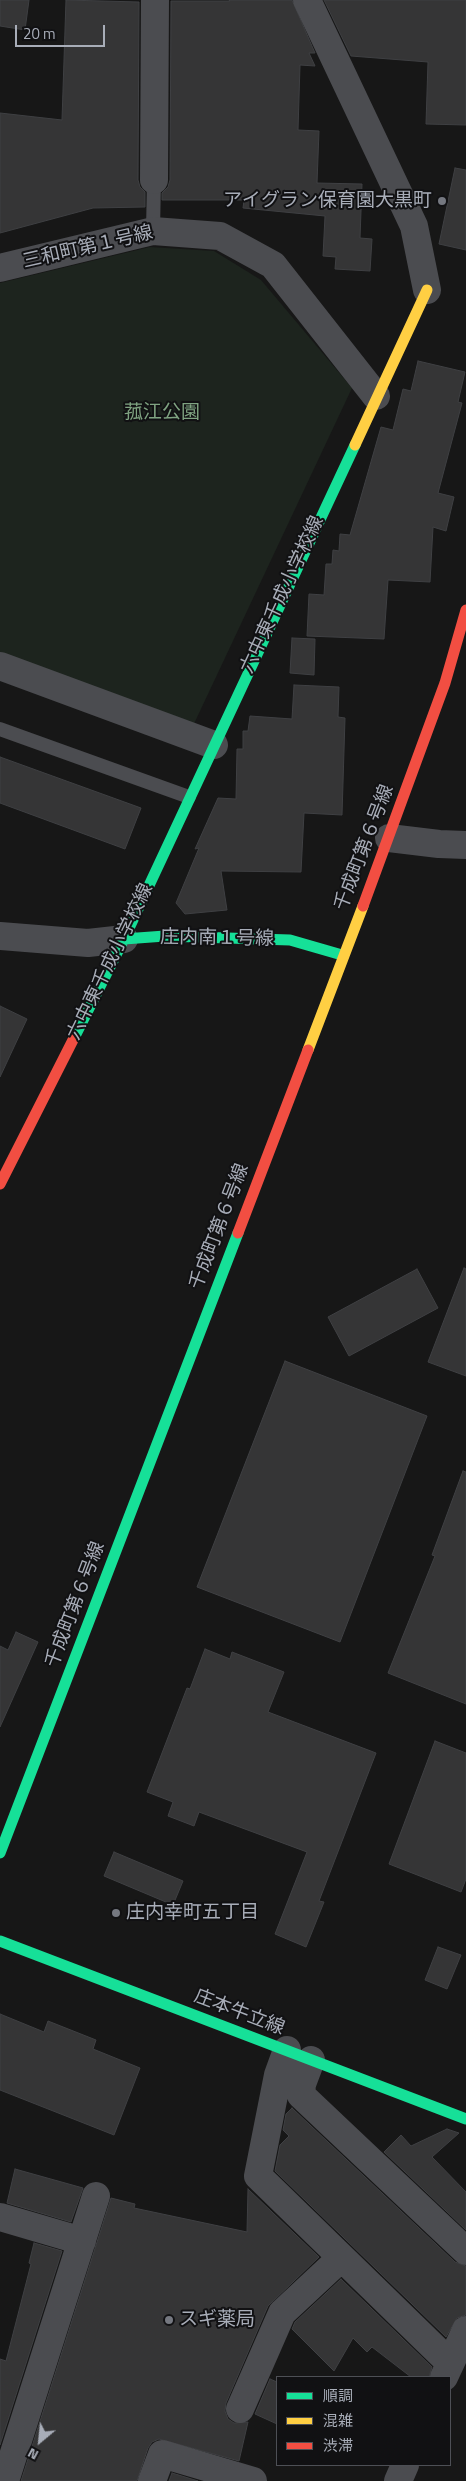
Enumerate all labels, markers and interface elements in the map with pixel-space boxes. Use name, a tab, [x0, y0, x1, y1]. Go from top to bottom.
scale bar	[18, 15, 108, 47]
text: 20 m	[23, 22, 56, 45]
place label: アイグラン保育園大黒町	[223, 190, 432, 212]
marker: アイグラン保育園大黒町	[436, 195, 448, 207]
street label: 三和町第１号線	[21, 222, 155, 274]
park label: 菰江公園	[124, 402, 200, 424]
street label: 六中東千成小学校線	[237, 513, 329, 677]
street label: 千成町第６号線	[331, 782, 399, 914]
street label: 六中東千成小学校線	[63, 880, 159, 1044]
street label: 庄内南１号線	[160, 927, 274, 951]
street label: 千成町第６号線	[186, 1161, 254, 1293]
street label: 千成町第６号線	[42, 1539, 110, 1671]
place label: 庄内幸町五丁目	[126, 1902, 259, 1924]
marker: 庄内幸町五丁目	[110, 1907, 122, 1919]
street label: 庄本牛立線	[191, 1985, 287, 2041]
place label: スギ薬局	[179, 2309, 255, 2331]
marker: スギ薬局	[163, 2314, 175, 2326]
legend	[276, 2376, 451, 2466]
text: 順調	[323, 2384, 353, 2407]
text: 混雑	[323, 2409, 353, 2432]
north arrow	[15, 2416, 65, 2466]
text: 渋滞	[323, 2434, 353, 2457]
text: N	[24, 2443, 42, 2466]

